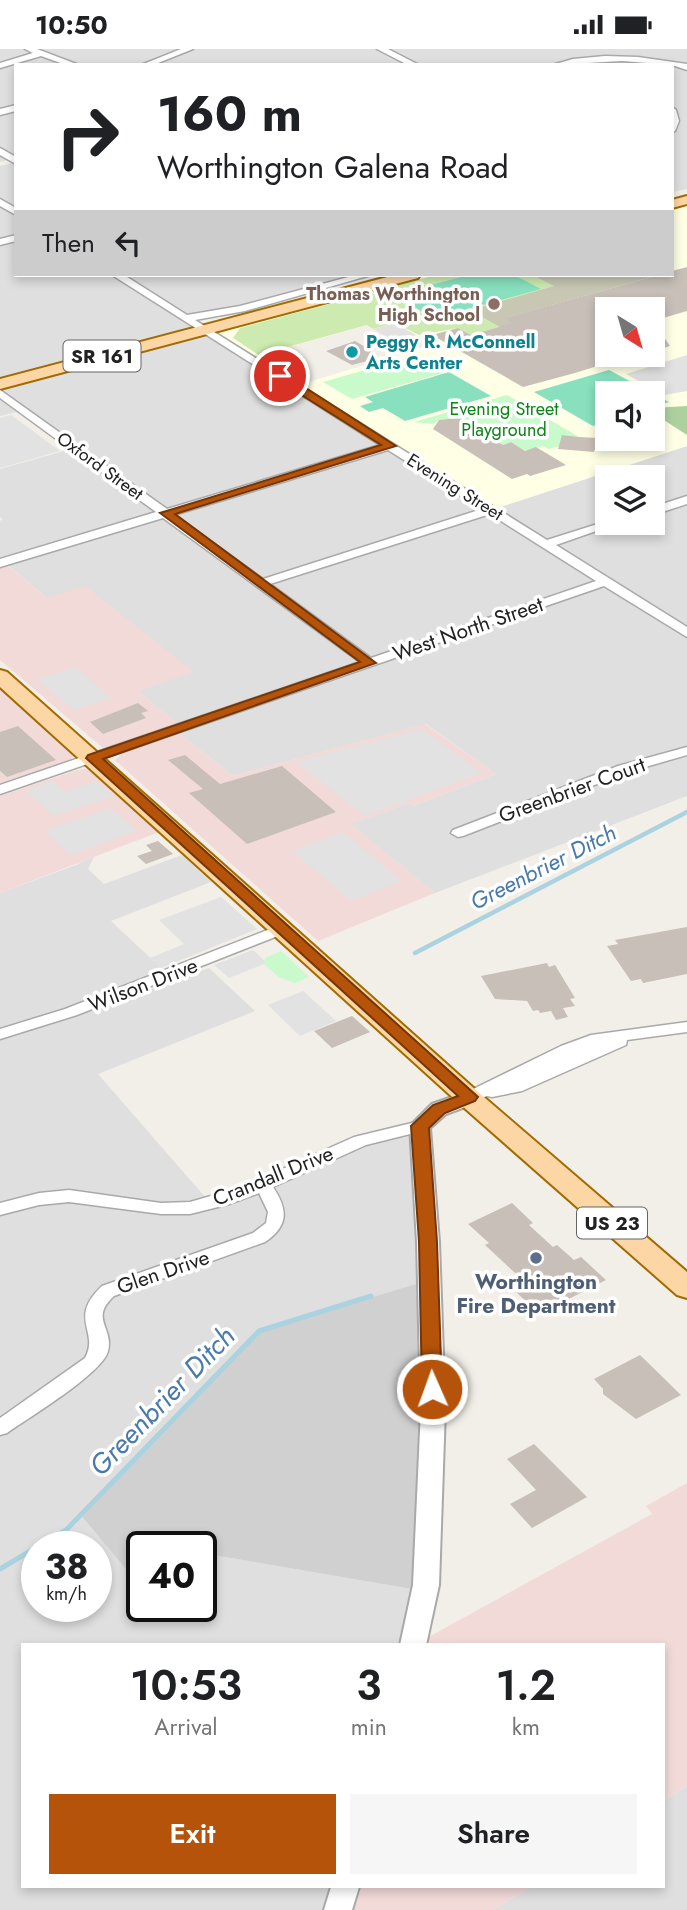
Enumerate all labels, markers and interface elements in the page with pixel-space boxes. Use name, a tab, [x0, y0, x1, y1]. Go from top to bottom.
text: 10:50	[35, 6, 108, 44]
text: 160 m	[157, 79, 302, 149]
icon: right	[42, 91, 133, 182]
text: Worthington Galena Road	[157, 144, 509, 190]
text: Then	[42, 224, 95, 262]
icon: left	[109, 224, 147, 262]
place label: Thomas Worthington High School	[306, 281, 480, 328]
marker: Thomas Worthington High School	[486, 296, 502, 312]
north arrow	[595, 297, 665, 367]
map controls	[595, 297, 665, 535]
place label: Peggy R. McConnell Arts Center	[365, 329, 535, 376]
road number: SR 161	[64, 341, 140, 371]
marker: Peggy R. McConnell Arts Center	[344, 344, 360, 360]
pin	[250, 346, 310, 406]
icon: arrive	[261, 357, 299, 395]
button: sound	[595, 381, 665, 451]
park label: Evening Street Playground	[449, 396, 559, 443]
street label: Oxford Street	[51, 426, 149, 507]
street label: Evening Street	[402, 447, 509, 527]
button: layers	[595, 465, 665, 535]
street label: West North Street	[389, 589, 547, 669]
street label: Greenbrier Court	[495, 750, 649, 830]
water label: Greenbrier Ditch	[464, 815, 622, 919]
street label: Wilson Drive	[84, 950, 202, 1020]
street label: Crandall Drive	[208, 1138, 338, 1214]
road number: US 23	[577, 1207, 647, 1239]
street label: Glen Drive	[113, 1242, 213, 1302]
marker: Worthington Fire Department	[528, 1250, 544, 1266]
place label: Worthington Fire Department	[456, 1267, 616, 1321]
water label: Greenbrier Ditch	[79, 1317, 245, 1485]
position arrow	[395, 1352, 469, 1426]
speed limit sign: 40	[126, 1531, 217, 1622]
text: 38	[45, 1542, 88, 1592]
text: km/h	[46, 1581, 87, 1607]
text: 10:53	[130, 1655, 242, 1716]
text: 3	[356, 1655, 381, 1716]
text: 1.2	[496, 1655, 556, 1716]
text: Arrival	[154, 1710, 218, 1744]
text: min	[351, 1710, 387, 1744]
text: km	[512, 1710, 540, 1744]
button: Exit	[49, 1794, 336, 1874]
button: Share	[350, 1794, 637, 1874]

